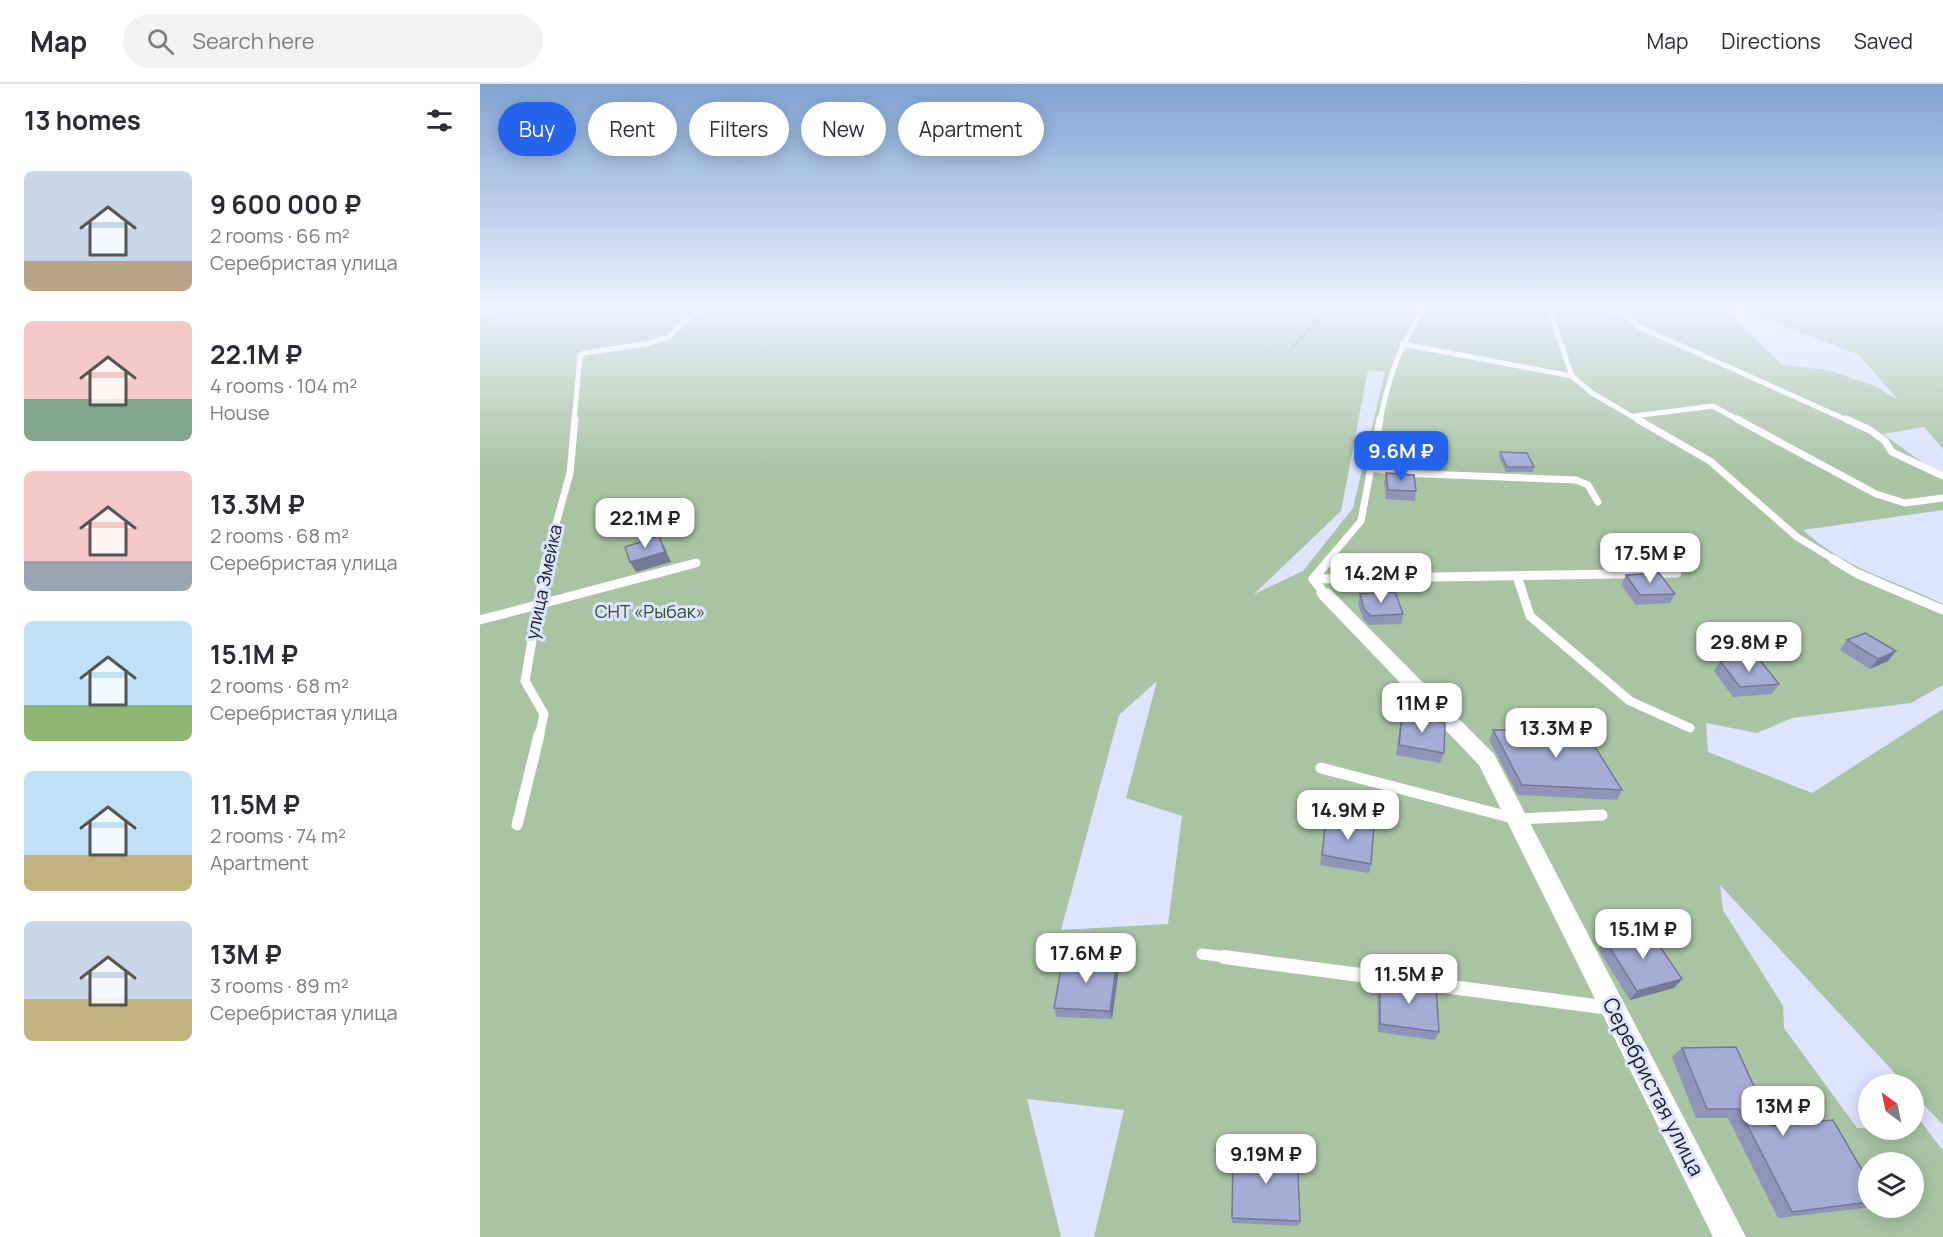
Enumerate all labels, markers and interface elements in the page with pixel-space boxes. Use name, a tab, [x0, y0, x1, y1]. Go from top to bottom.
search box	[123, 14, 543, 68]
text: Map	[30, 22, 87, 60]
icon: search	[144, 25, 177, 58]
text: Search here	[192, 26, 315, 56]
text: Map	[1647, 27, 1688, 55]
text: Directions	[1721, 27, 1821, 55]
text: Saved	[1854, 27, 1913, 55]
text: 13 homes	[24, 102, 141, 138]
chip: Buy	[498, 102, 576, 156]
chip: Rent	[588, 102, 677, 156]
chip: Filters	[689, 102, 789, 156]
chip: New	[801, 102, 886, 156]
chip: Apartment	[898, 102, 1044, 156]
icon: filters	[423, 104, 456, 137]
text: 9 600 000 ₽	[210, 186, 361, 222]
icon: home	[72, 195, 144, 267]
text: 2 rooms · 66 m²	[210, 222, 350, 249]
text: Серебристая улица	[210, 249, 398, 276]
text: 22.1M ₽	[210, 336, 302, 372]
icon: home	[72, 345, 144, 417]
text: 4 rooms · 104 m²	[210, 372, 357, 399]
text: House	[210, 399, 270, 426]
pin: 9.6M ₽	[1352, 431, 1450, 482]
text: 9.6M ₽	[1368, 437, 1434, 464]
text: 13.3M ₽	[210, 486, 305, 522]
icon: home	[72, 495, 144, 567]
pin: 22.1M ₽	[590, 498, 700, 549]
text: 22.1M ₽	[609, 504, 681, 531]
text: 2 rooms · 68 m²	[210, 522, 349, 549]
street label: улица Змейка	[519, 522, 567, 642]
pin: 17.5M ₽	[1595, 533, 1705, 584]
text: 17.5M ₽	[1614, 539, 1686, 566]
text: Серебристая улица	[210, 549, 398, 576]
pin: 14.2M ₽	[1326, 553, 1436, 604]
text: 14.2M ₽	[1344, 559, 1418, 586]
park label: СНТ «Рыбак»	[595, 599, 705, 623]
pin: 29.8M ₽	[1694, 622, 1804, 673]
text: 29.8M ₽	[1710, 628, 1788, 655]
text: 15.1M ₽	[210, 636, 298, 672]
icon: home	[72, 645, 144, 717]
text: 2 rooms · 68 m²	[210, 672, 349, 699]
pin: 11M ₽	[1380, 683, 1464, 734]
text: 11M ₽	[1396, 689, 1448, 716]
text: Серебристая улица	[210, 699, 398, 726]
pin: 13.3M ₽	[1501, 708, 1611, 759]
text: 13.3M ₽	[1520, 714, 1592, 741]
text: 11.5M ₽	[210, 786, 300, 822]
pin: 14.9M ₽	[1293, 790, 1403, 841]
icon: home	[72, 795, 144, 867]
text: 14.9M ₽	[1311, 796, 1385, 823]
text: 2 rooms · 74 m²	[210, 822, 346, 849]
text: Apartment	[210, 849, 309, 876]
pin: 15.1M ₽	[1588, 909, 1698, 960]
text: 15.1M ₽	[1609, 915, 1677, 942]
pin: 17.6M ₽	[1031, 933, 1141, 984]
text: 13M ₽	[210, 936, 282, 972]
text: 17.6M ₽	[1050, 939, 1122, 966]
icon: home	[72, 945, 144, 1017]
pin: 11.5M ₽	[1354, 954, 1464, 1005]
text: 11.5M ₽	[1374, 960, 1444, 987]
text: 3 rooms · 89 m²	[210, 972, 349, 999]
street label: Серебристая улица	[1597, 992, 1711, 1181]
text: Серебристая улица	[210, 999, 398, 1026]
north arrow	[1858, 1074, 1924, 1140]
map controls	[1858, 1074, 1924, 1218]
pin: 13M ₽	[1741, 1086, 1825, 1137]
text: 13M ₽	[1755, 1092, 1811, 1119]
pin: 9.19M ₽	[1211, 1134, 1321, 1185]
text: 9.19M ₽	[1230, 1140, 1302, 1167]
button: layers	[1858, 1152, 1924, 1218]

